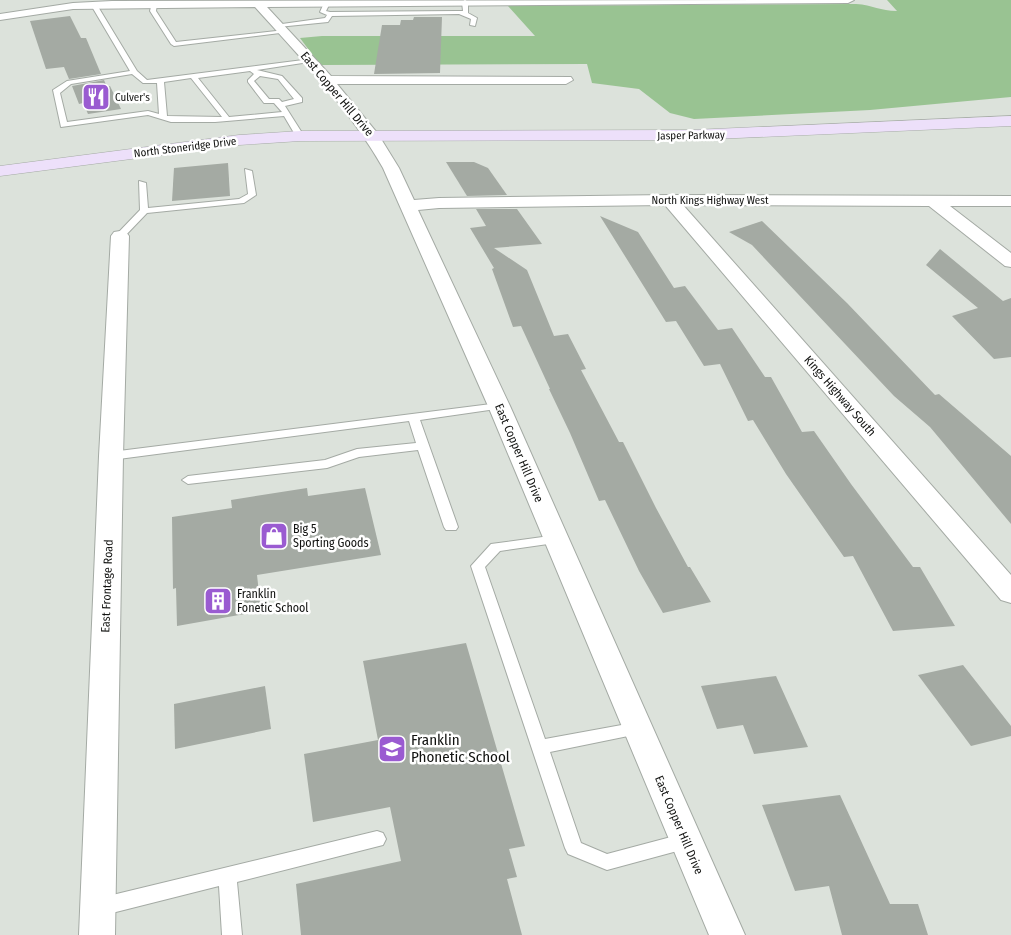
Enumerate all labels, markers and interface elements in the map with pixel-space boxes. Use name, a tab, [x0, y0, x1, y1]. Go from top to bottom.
street label: East Copper Hill Drive	[298, 49, 376, 139]
restaurant icon: Culver's	[81, 82, 111, 112]
place label: Culver's	[115, 91, 150, 104]
street label: Jasper Parkway	[657, 128, 725, 143]
street label: North Stoneridge Drive	[133, 135, 237, 160]
street label: North Kings Highway West	[651, 194, 769, 207]
street label: Kings Highway South	[801, 353, 879, 439]
street label: East Copper Hill Drive	[492, 402, 546, 505]
shop icon: Big 5 Sporting Goods	[259, 521, 289, 551]
place label: Big 5 Sporting Goods	[293, 522, 369, 550]
street label: East Frontage Road	[98, 539, 116, 633]
building icon: Franklin Fonetic School	[203, 586, 233, 616]
place label: Franklin Fonetic School	[237, 587, 309, 615]
place label: Franklin Phonetic School	[411, 731, 510, 766]
school or university icon: Franklin Phonetic School	[377, 734, 407, 764]
street label: East Copper Hill Drive	[652, 774, 706, 877]

